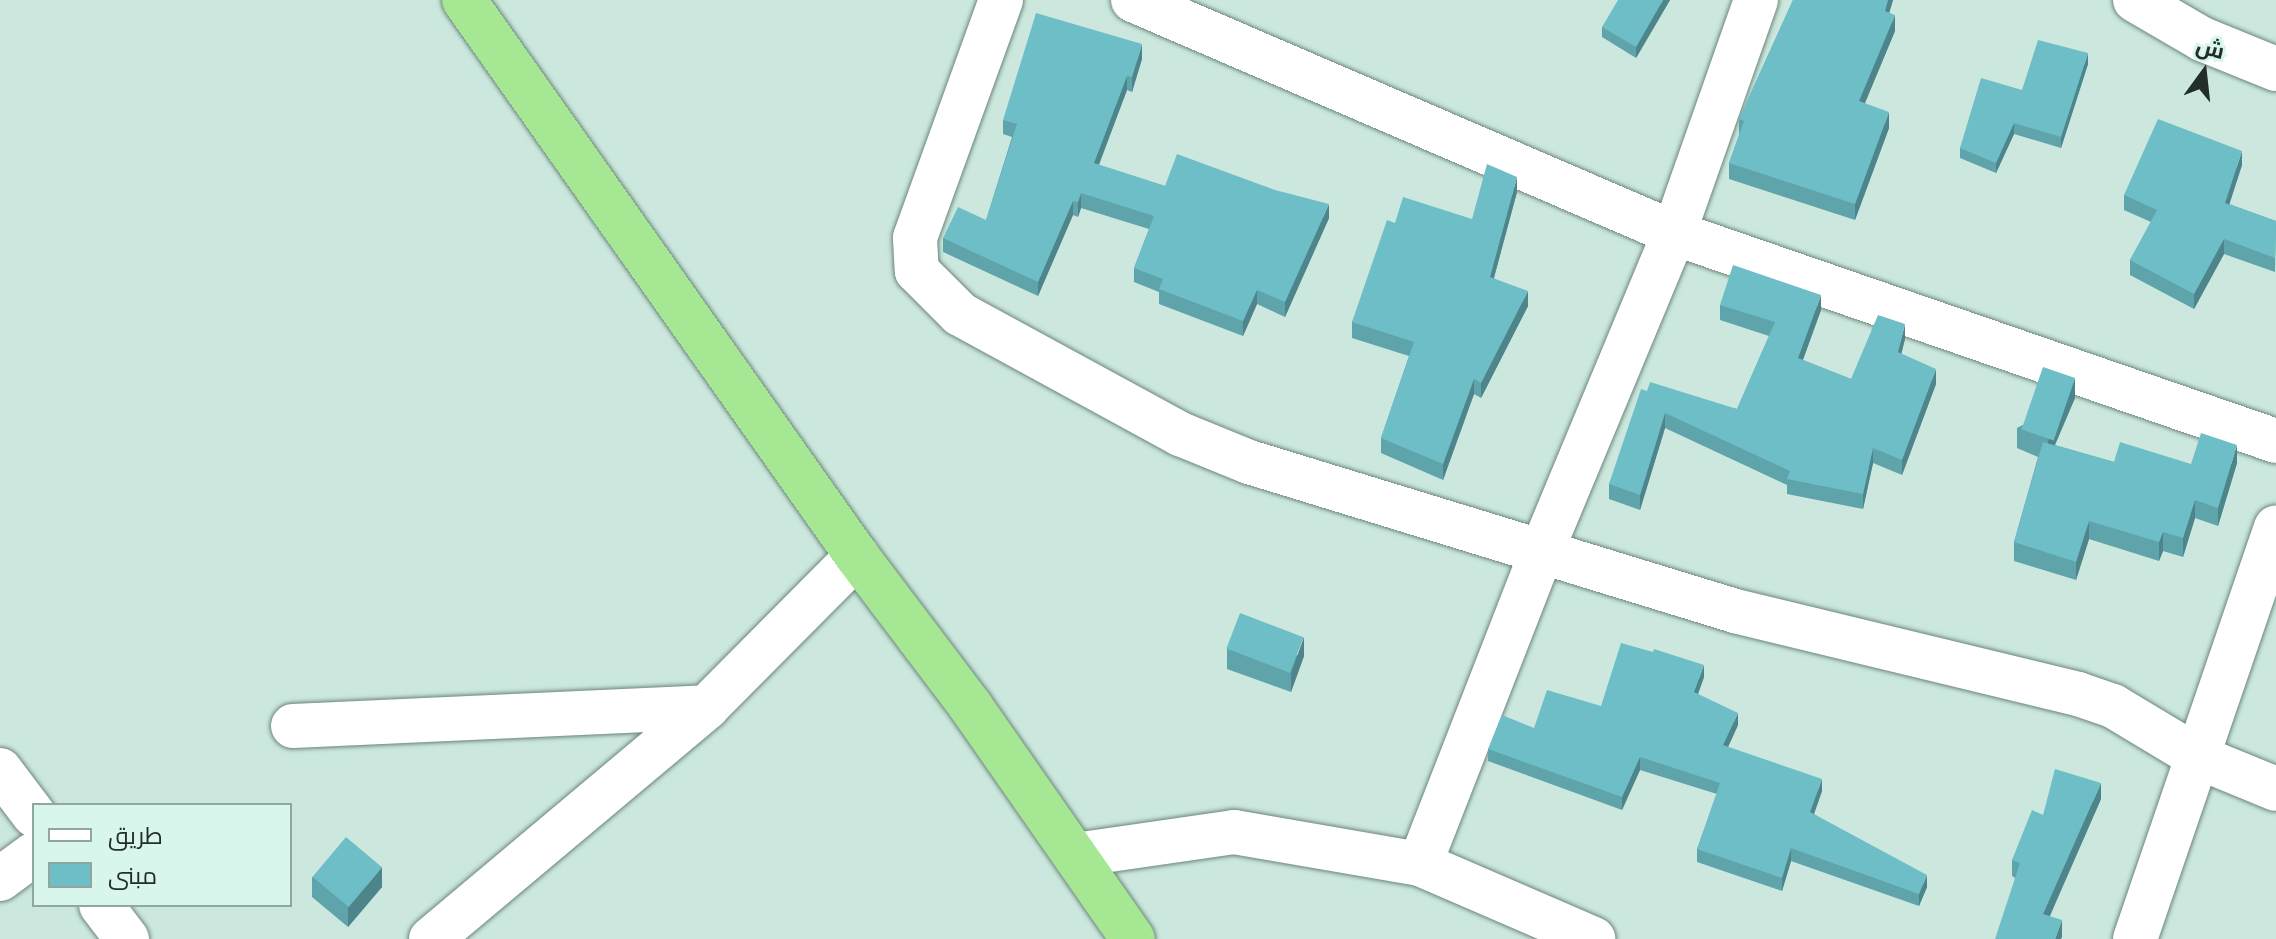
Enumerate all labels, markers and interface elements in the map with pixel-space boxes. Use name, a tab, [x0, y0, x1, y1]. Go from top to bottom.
text: ش	[2193, 31, 2228, 67]
north arrow	[2164, 32, 2244, 112]
legend	[32, 803, 292, 907]
text: طريق	[108, 820, 163, 852]
text: مبنى	[108, 860, 157, 892]

